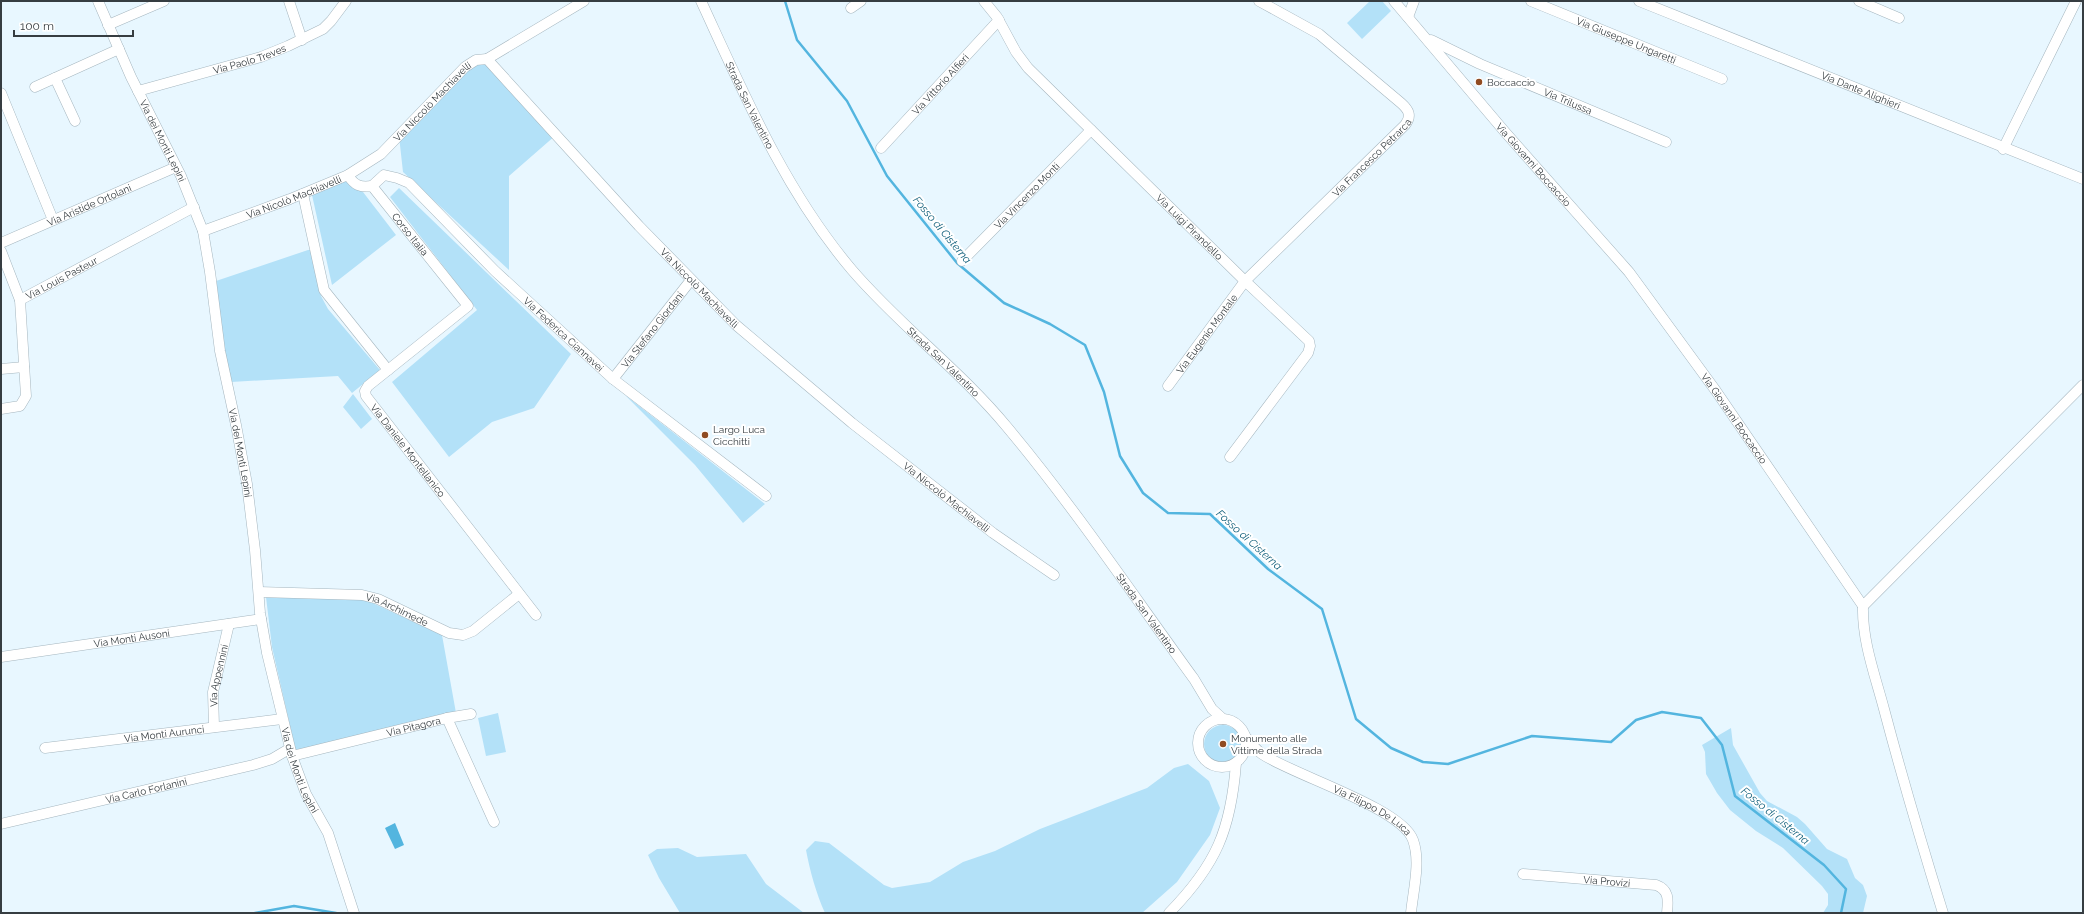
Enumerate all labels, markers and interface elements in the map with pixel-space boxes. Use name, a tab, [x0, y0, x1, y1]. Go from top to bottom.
scale bar	[14, 12, 133, 38]
street label: Via Giuseppe Ungaretti	[1575, 15, 1678, 65]
text: 100 m	[20, 19, 54, 33]
street label: Via Paolo Treves	[212, 42, 288, 75]
street label: Via Vittorio Alfieri	[909, 52, 971, 117]
street label: Via Niccolò Machiavelli	[391, 59, 473, 143]
street label: Strada San Valentino	[724, 60, 776, 150]
street label: Via Dante Alighieri	[1820, 69, 1902, 111]
marker: Boccaccio	[1474, 77, 1484, 87]
place label: Boccaccio	[1487, 77, 1535, 88]
street label: Via Trilussa	[1542, 86, 1594, 116]
street label: Via dei Monti Lepini	[138, 98, 188, 183]
street label: Via Francesco Petrarca	[1330, 117, 1413, 199]
street label: Via Giovanni Boccaccio	[1494, 121, 1573, 208]
street label: Via Vincenzo Monti	[992, 160, 1061, 231]
street label: Via Nicolò Machiavelli	[245, 173, 343, 220]
street label: Via Aristide Ortolani	[45, 182, 133, 228]
street label: Via Luigi Pirandello	[1154, 192, 1225, 262]
water label: Fosso di Cisterna	[910, 194, 974, 267]
street label: Corso Italia	[390, 210, 431, 257]
street label: Via Niccolò Machiavelli	[658, 246, 741, 330]
street label: Via Louis Pasteur	[24, 254, 99, 301]
street label: Via Stefano Giordani	[619, 289, 685, 370]
street label: Via Eugenio Montale	[1174, 292, 1239, 375]
street label: Via Federica Ciannavei	[522, 295, 606, 373]
street label: Strada San Valentino	[905, 325, 982, 399]
street label: Via Giovanni Boccaccio	[1699, 371, 1769, 466]
street label: Via Daniele Montellanico	[369, 402, 448, 499]
street label: Via dei Monti Lepini	[227, 407, 254, 498]
place label: Largo Luca Cicchitti	[713, 424, 765, 447]
marker: Largo Luca Cicchitti	[700, 430, 710, 440]
street label: Via Niccolò Machiavelli	[901, 460, 992, 534]
water label: Fosso di Cisterna	[1214, 507, 1285, 573]
street label: Strada San Valentino	[1115, 571, 1179, 655]
street label: Via Archimede	[365, 591, 430, 628]
street label: Via Monti Ausoni	[93, 627, 170, 649]
street label: Via Appennini	[208, 643, 230, 707]
street label: Via Pitagora	[385, 714, 442, 738]
street label: Via Monti Aurunci	[123, 723, 205, 744]
street label: Via dei Monti Lepini	[280, 726, 321, 815]
place label: Monumento alle Vittime della Strada	[1231, 733, 1322, 756]
marker: Monumento alle Vittime della Strada	[1218, 739, 1228, 749]
street label: Via Carlo Forlanini	[104, 775, 188, 805]
street label: Via Filippo De Luca	[1332, 783, 1414, 837]
water label: Fosso di Cisterna	[1738, 785, 1812, 848]
street label: Via Provizi	[1583, 874, 1631, 888]

